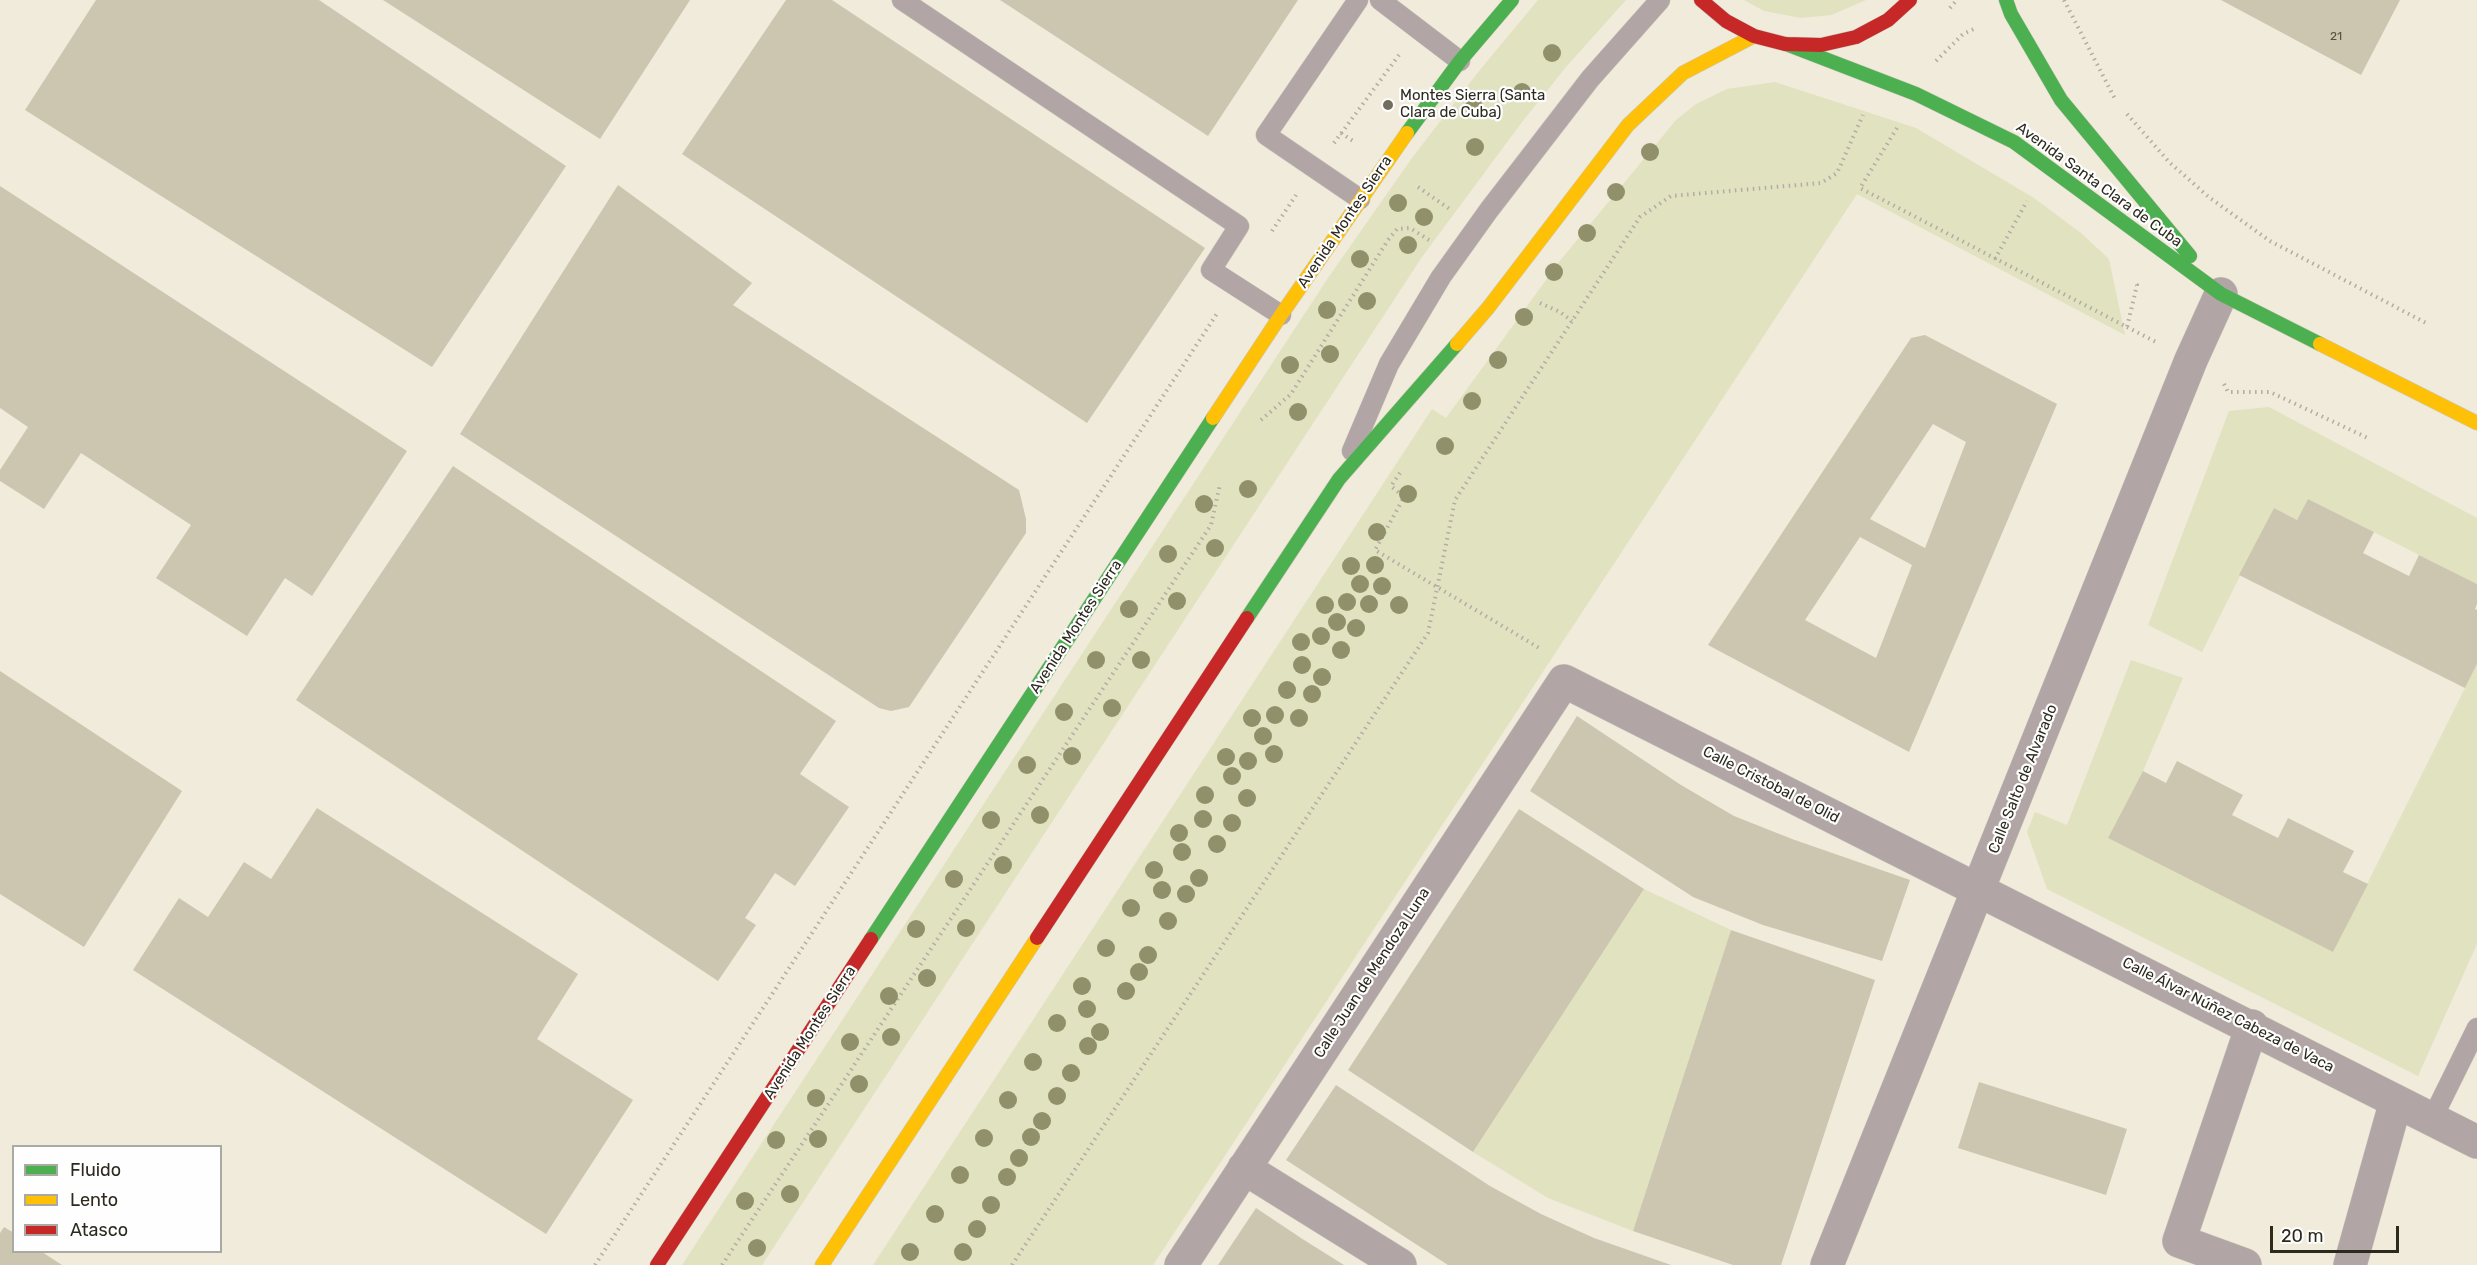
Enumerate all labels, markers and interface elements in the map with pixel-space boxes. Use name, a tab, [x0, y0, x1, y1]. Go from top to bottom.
house number: 21	[2330, 30, 2342, 44]
place label: Montes Sierra (Santa Clara de Cuba)	[1400, 87, 1545, 122]
marker: Montes Sierra (Santa Clara de Cuba)	[1381, 98, 1395, 112]
street label: Avenida Santa Clara de Cuba	[2013, 119, 2185, 251]
street label: Avenida Montes Sierra	[1294, 152, 1396, 292]
street label: Avenida Montes Sierra	[1026, 557, 1126, 697]
street label: Calle Salto de Alvarado	[1985, 702, 2061, 856]
street label: Calle Cristobal de Olid	[1700, 743, 1842, 827]
street label: Calle Juan de Mendoza Luna	[1310, 885, 1434, 1061]
street label: Calle Álvar Núñez Cabeza de Vaca	[2119, 954, 2337, 1076]
street label: Avenida Montes Sierra	[760, 963, 860, 1103]
legend	[12, 1145, 222, 1253]
text: Fluido	[70, 1159, 121, 1181]
text: Lento	[70, 1189, 118, 1211]
scale bar	[2273, 1214, 2402, 1252]
text: Atasco	[70, 1219, 128, 1241]
text: 20 m	[2281, 1225, 2323, 1247]

